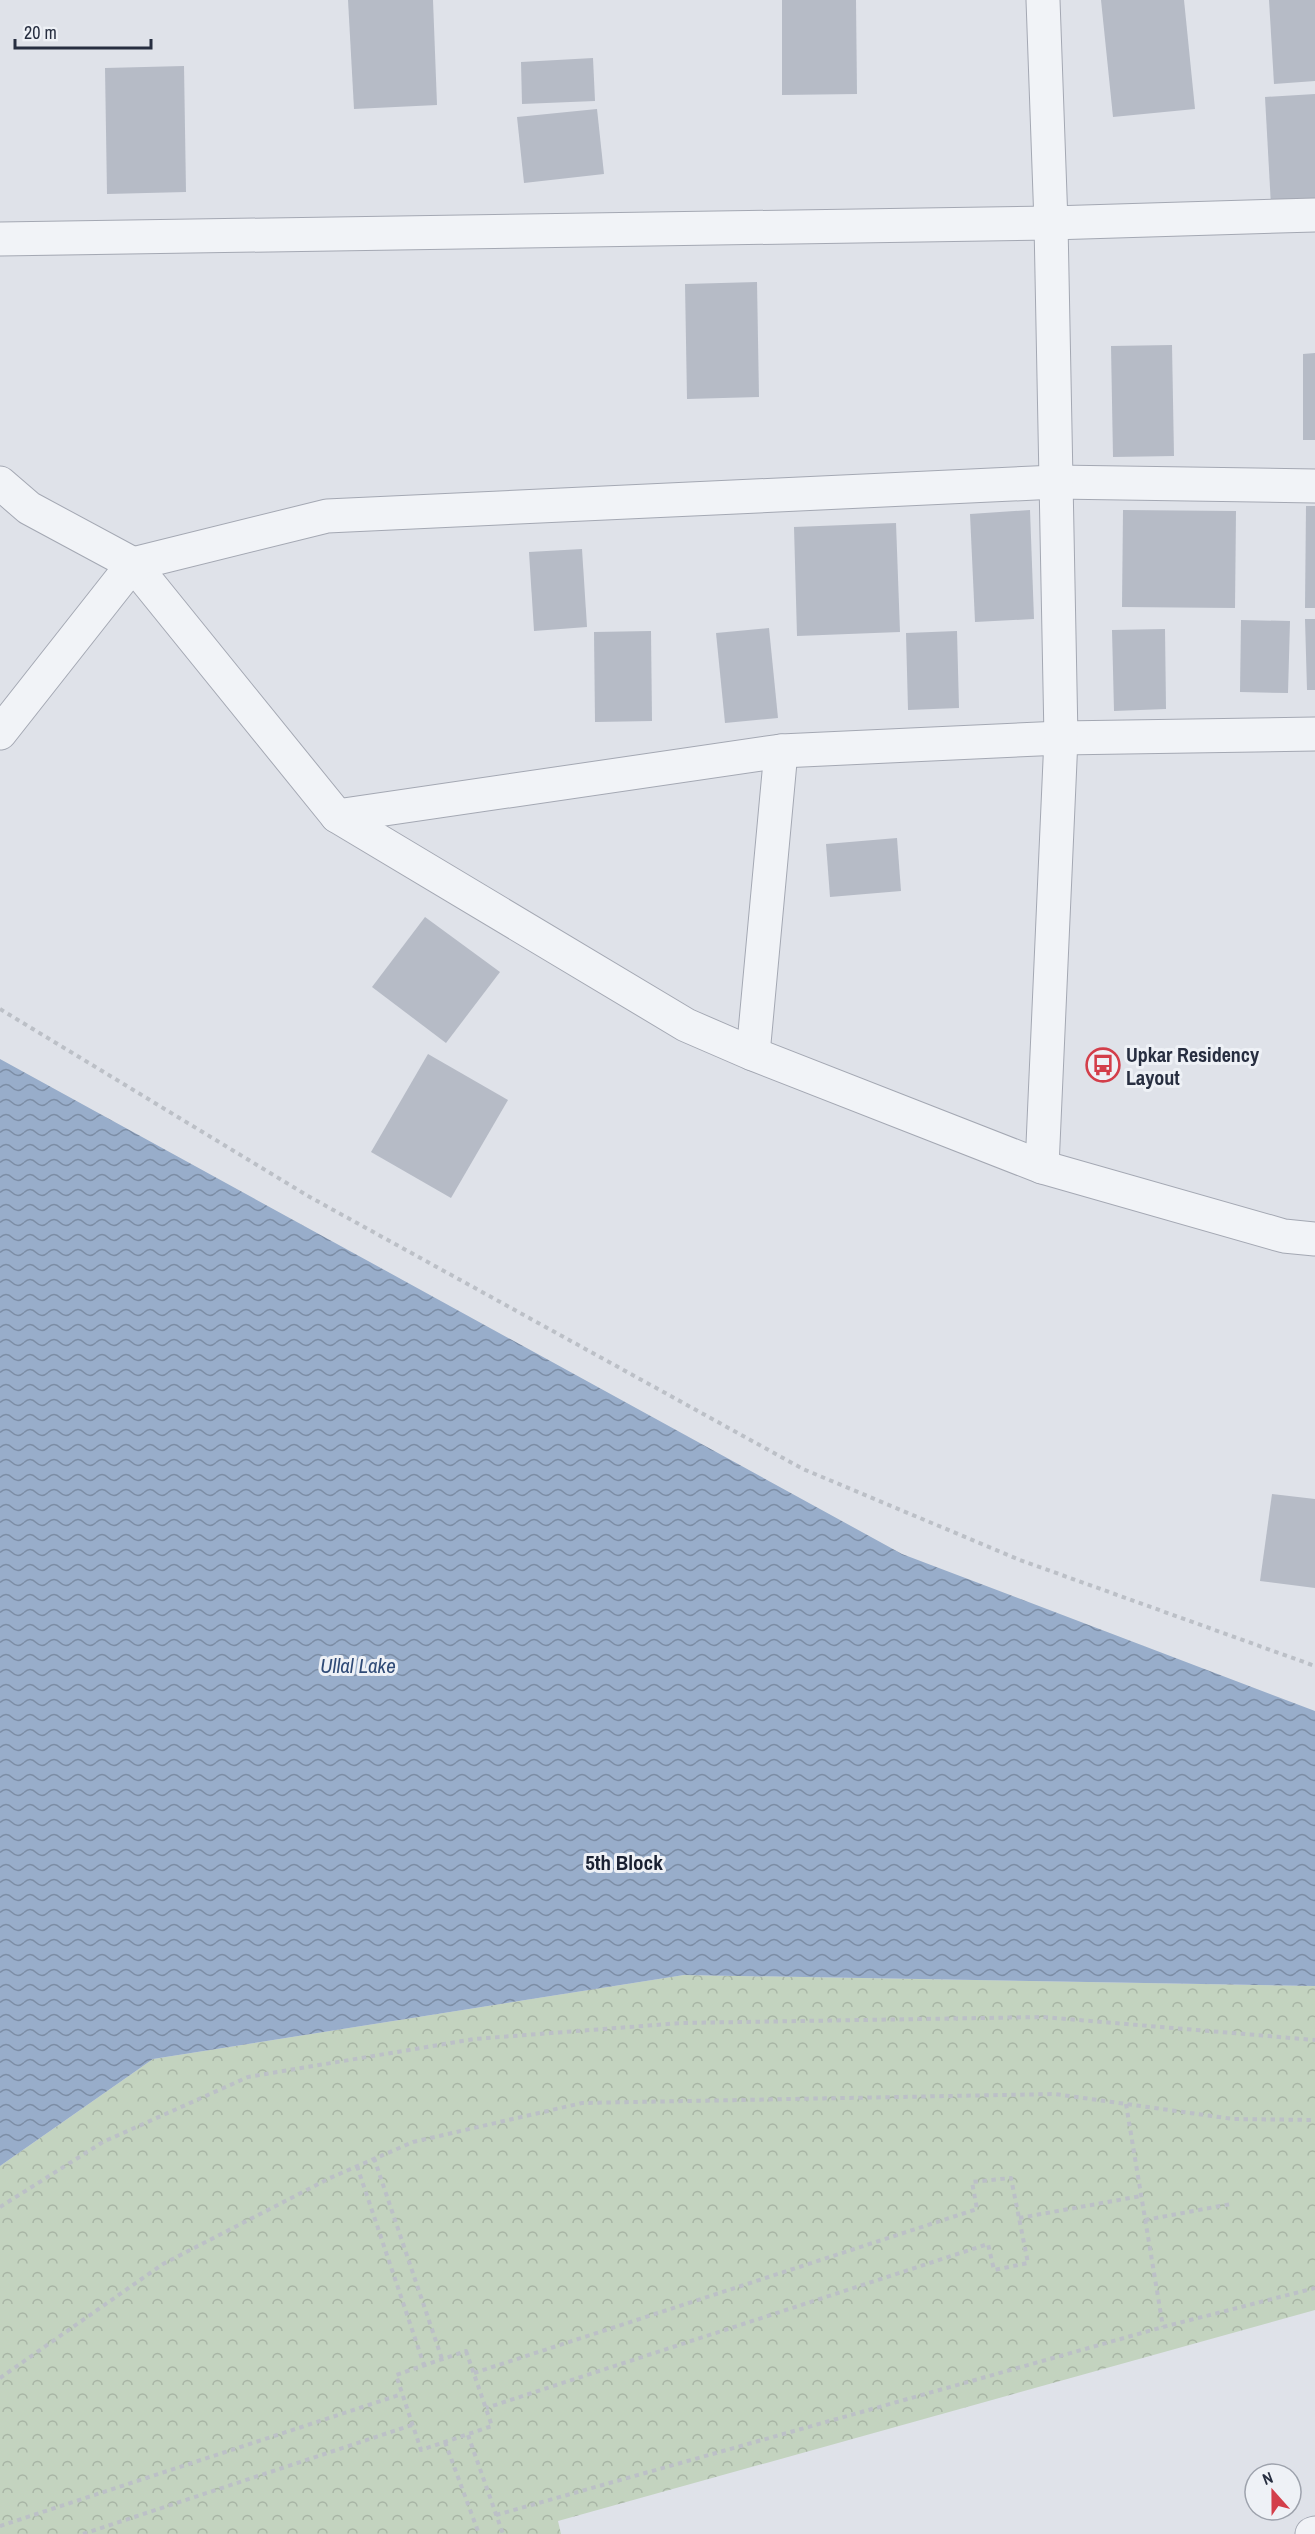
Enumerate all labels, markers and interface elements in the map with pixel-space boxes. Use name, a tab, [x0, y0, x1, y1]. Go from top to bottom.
scale bar	[15, 12, 152, 50]
text: 20 m	[24, 20, 57, 45]
place label: Upkar Residency Layout	[1126, 1041, 1260, 1091]
bus stop icon: Upkar Residency Layout	[1085, 1047, 1121, 1083]
water label: Ullal Lake	[320, 1651, 396, 1680]
district label: 5th Block	[585, 1848, 663, 1877]
north arrow	[1243, 2462, 1303, 2522]
text: N	[1259, 2466, 1276, 2490]

